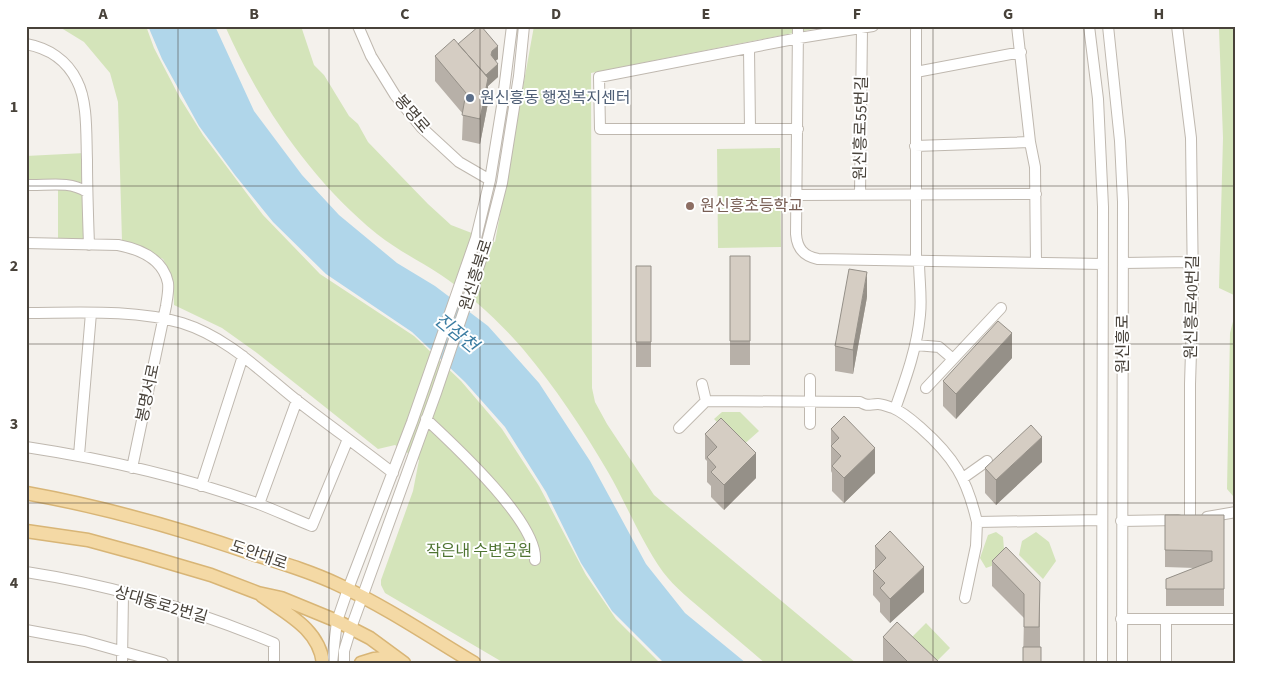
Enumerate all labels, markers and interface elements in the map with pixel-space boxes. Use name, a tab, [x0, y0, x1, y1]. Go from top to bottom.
text: A	[97, 3, 108, 25]
text: B	[249, 3, 259, 25]
text: C	[400, 3, 410, 25]
text: D	[551, 3, 561, 25]
text: E	[702, 3, 710, 25]
text: F	[853, 3, 861, 25]
text: G	[1003, 3, 1013, 25]
text: H	[1154, 3, 1164, 25]
street label: 원신흥로55번길	[849, 76, 873, 180]
place label: 원신흥동 행정복지센터	[480, 87, 630, 109]
street label: 봉명로	[389, 90, 435, 138]
marker: 원신흥동 행정복지센터	[464, 92, 476, 104]
text: 1	[10, 96, 18, 118]
place label: 원신흥초등학교	[700, 195, 803, 217]
marker: 원신흥초등학교	[684, 200, 696, 212]
street label: 원신흥북로	[454, 236, 498, 313]
text: 2	[10, 255, 18, 277]
street label: 원신흥로40번길	[1180, 255, 1204, 359]
water label: 진잠천	[429, 308, 485, 360]
street label: 원신흥로	[1112, 314, 1134, 373]
street label: 봉명서로	[131, 362, 165, 424]
text: 3	[10, 413, 18, 435]
street label: 도안대로	[228, 535, 291, 575]
park label: 작은내 수변공원	[426, 540, 532, 562]
text: 4	[10, 572, 19, 594]
street label: 상대동로2번길	[112, 581, 210, 629]

